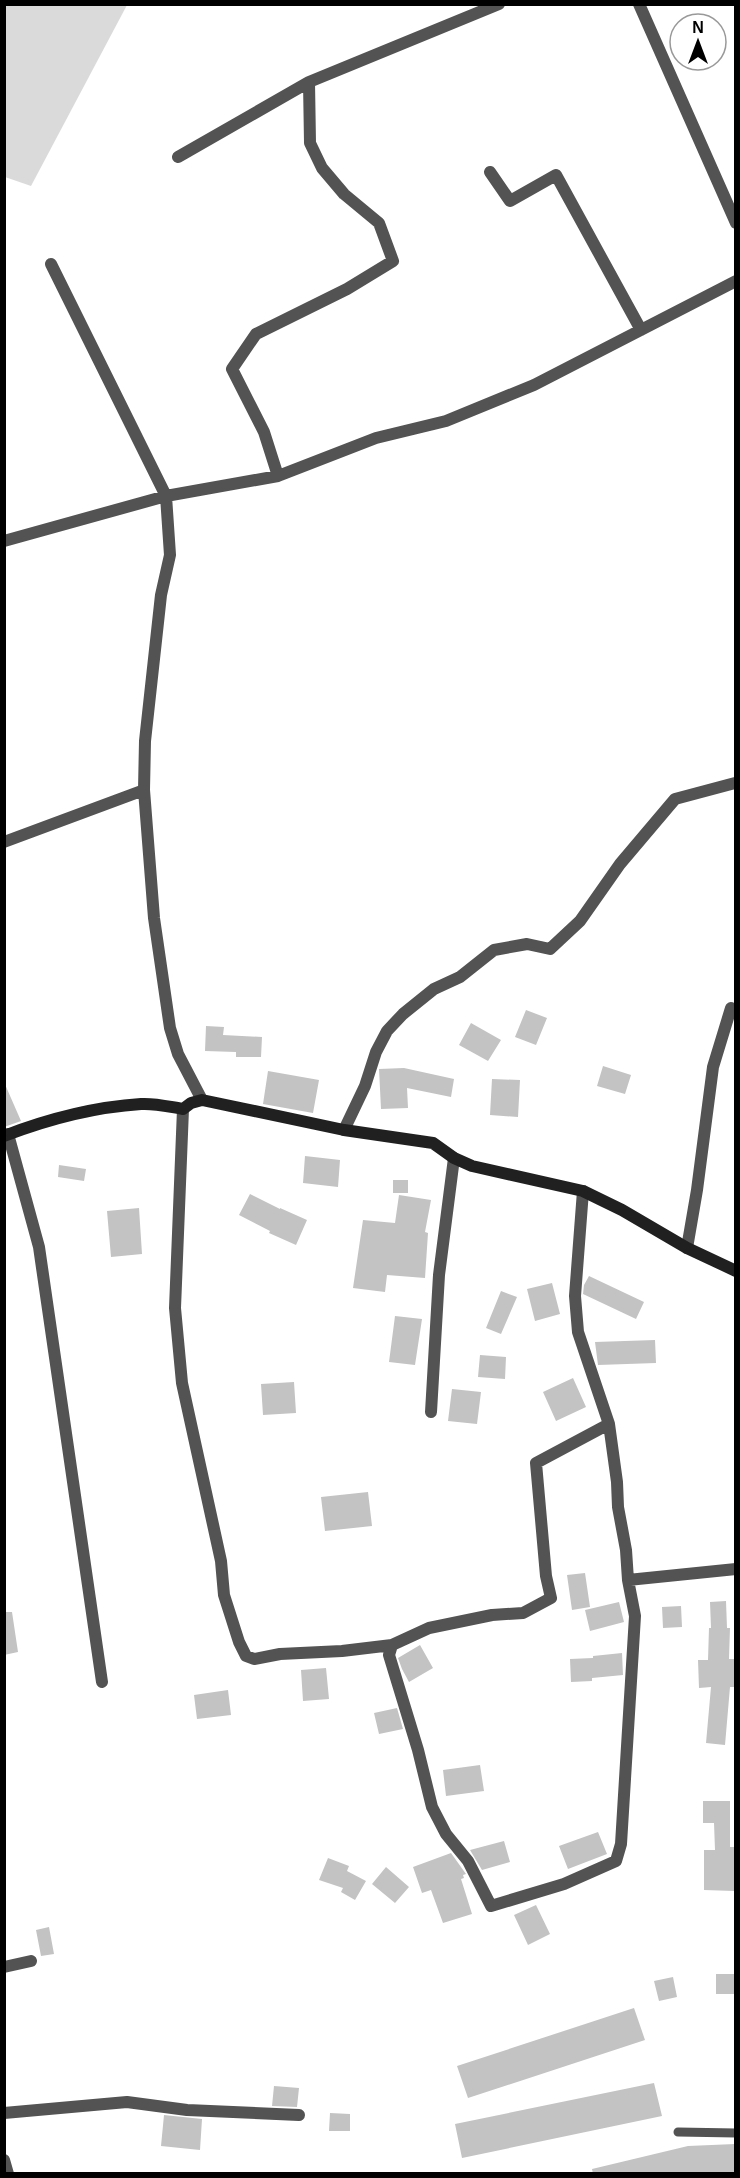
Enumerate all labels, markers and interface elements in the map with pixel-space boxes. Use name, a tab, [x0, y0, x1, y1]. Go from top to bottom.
north arrow	[668, 12, 728, 72]
text: N	[692, 19, 704, 36]

